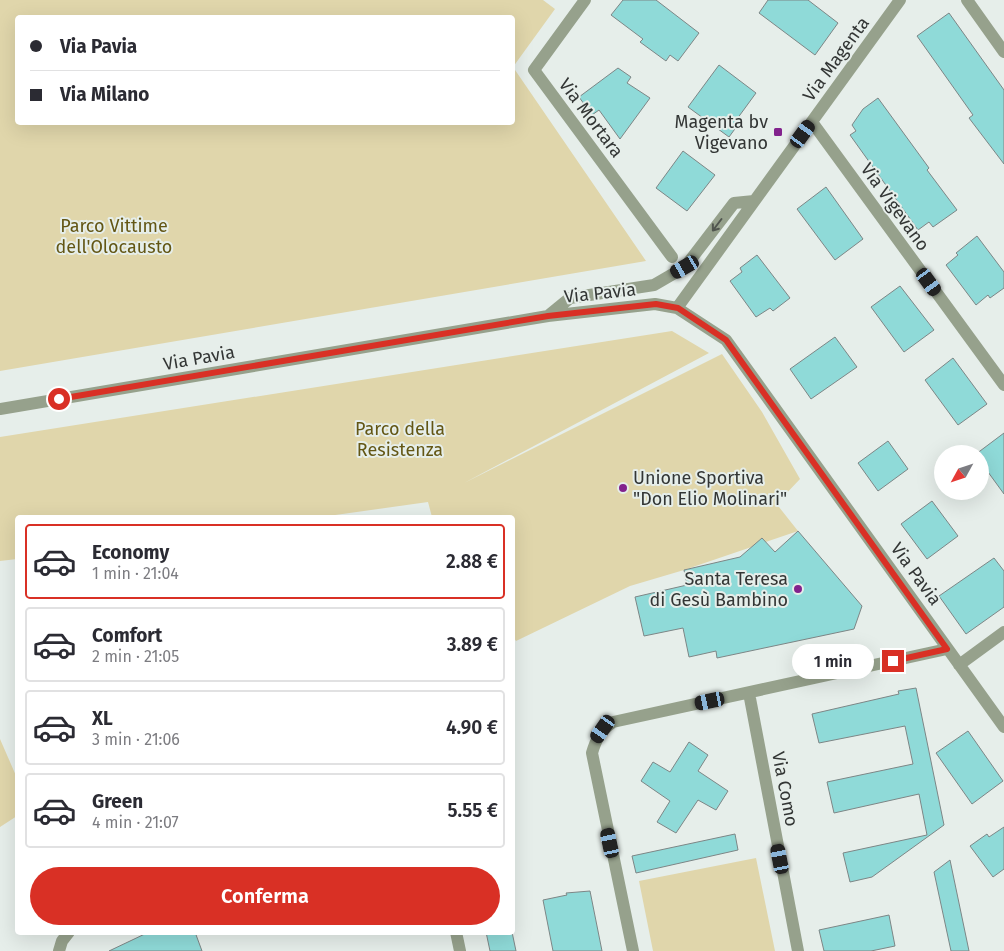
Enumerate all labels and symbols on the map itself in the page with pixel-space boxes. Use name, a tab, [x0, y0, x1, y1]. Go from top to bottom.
street label: Via Magenta	[798, 13, 874, 105]
street label: Via Mortara	[554, 74, 628, 162]
place label: Magenta bv Vigevano	[675, 111, 768, 154]
car	[788, 117, 817, 151]
marker: Magenta bv Vigevano	[772, 126, 784, 138]
street label: Via Vigevano	[856, 159, 934, 255]
park label: Parco Vittime dell'Olocausto	[56, 215, 172, 258]
one-way arrow	[711, 218, 722, 231]
car	[668, 253, 701, 281]
car	[914, 265, 943, 299]
street label: Via Pavia	[563, 278, 637, 308]
street label: Via Pavia	[161, 341, 237, 375]
route start	[48, 388, 70, 410]
park label: Parco della Resistenza	[355, 418, 445, 461]
north arrow	[934, 445, 989, 500]
place label: Unione Sportiva "Don Elio Molinari"	[633, 467, 787, 510]
marker: Unione Sportiva "Don Elio Molinari"	[617, 482, 629, 494]
street label: Via Pavia	[886, 538, 946, 610]
place label: Santa Teresa di Gesù Bambino	[650, 568, 788, 611]
marker: Santa Teresa di Gesù Bambino	[792, 583, 804, 595]
callout: 1 min	[793, 644, 876, 678]
route end	[882, 650, 904, 672]
car	[693, 691, 726, 711]
car	[588, 712, 617, 746]
street label: Via Como	[767, 750, 803, 828]
car	[599, 827, 620, 859]
car	[769, 843, 790, 875]

